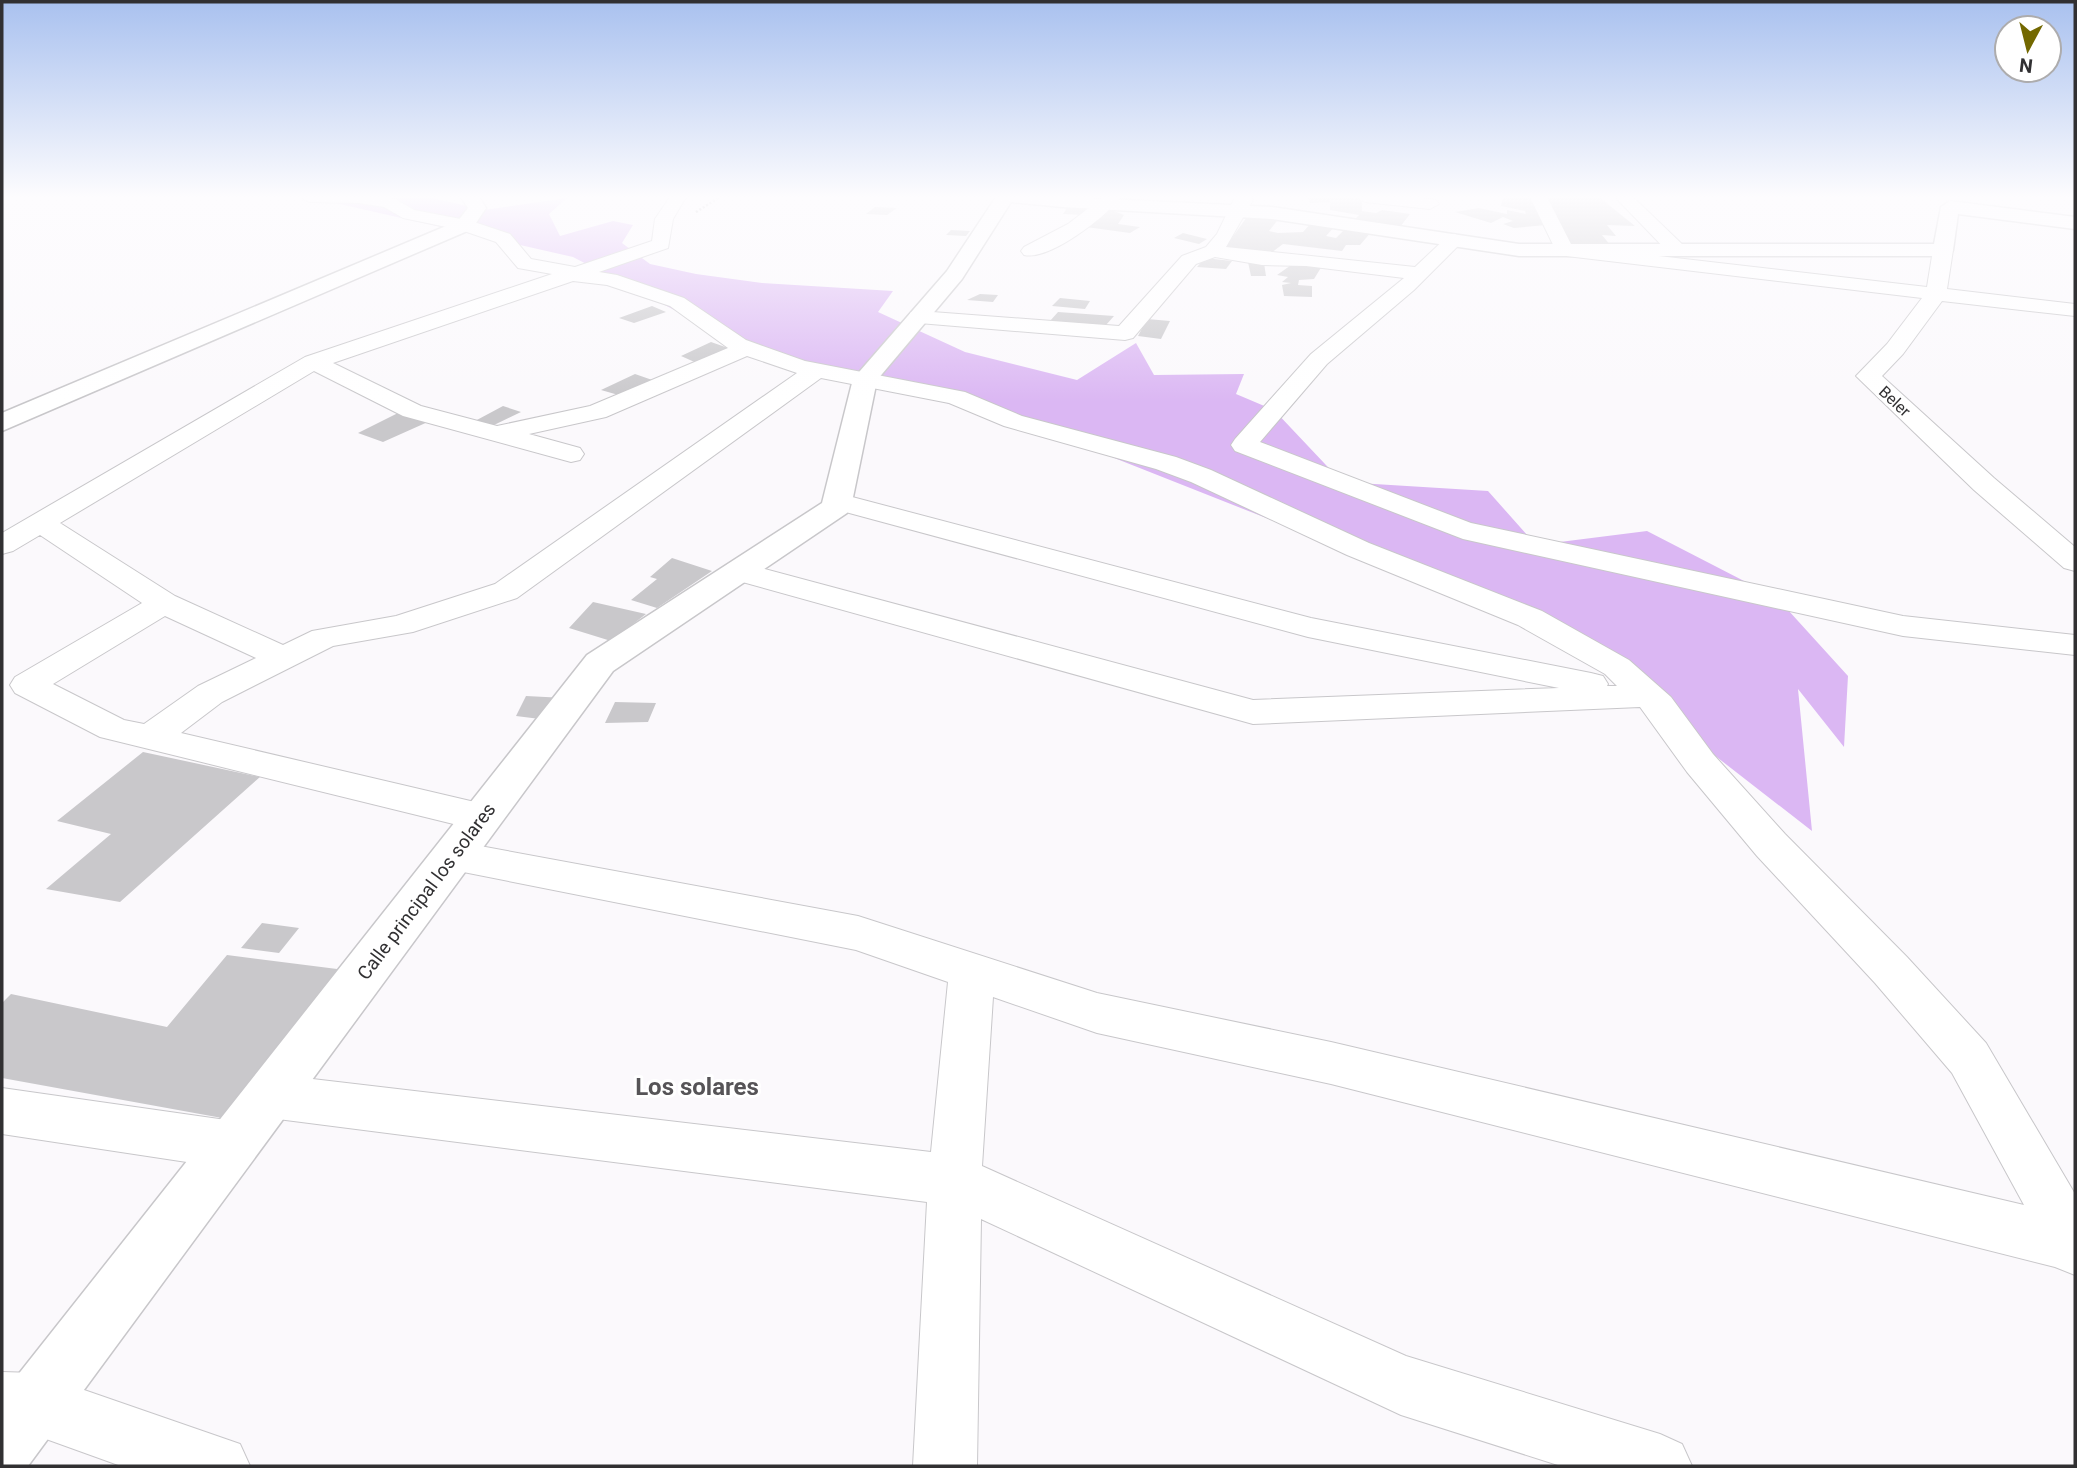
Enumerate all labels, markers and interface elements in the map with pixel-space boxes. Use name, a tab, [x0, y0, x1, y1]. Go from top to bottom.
north arrow	[1993, 14, 2063, 84]
text: N	[2018, 53, 2034, 78]
street label: Beler	[1875, 382, 1915, 421]
street label: Calle principal los solares	[352, 798, 500, 984]
district label: Los solares	[635, 1073, 759, 1101]

